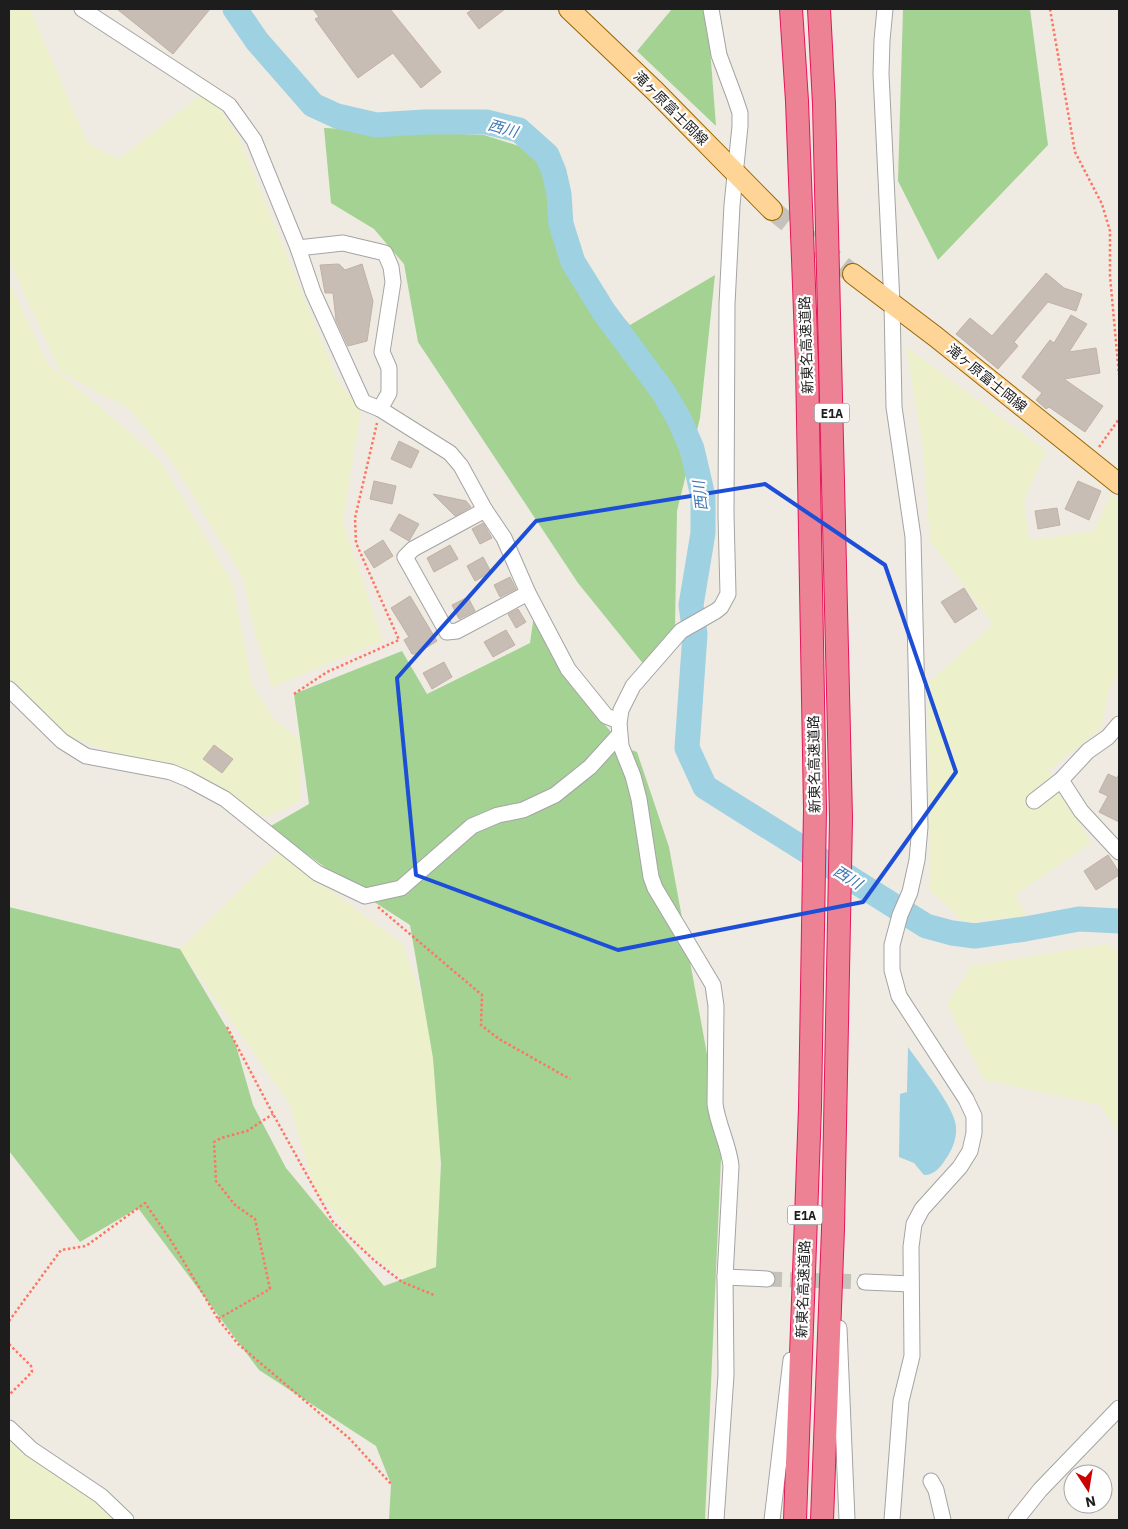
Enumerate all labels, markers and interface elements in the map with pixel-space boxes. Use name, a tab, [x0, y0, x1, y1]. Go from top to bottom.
street label: 滝ヶ原富士岡線	[630, 67, 712, 149]
water label: 西川	[486, 115, 522, 142]
street label: 新東名高速道路	[795, 296, 817, 394]
street label: 滝ヶ原富士岡線	[943, 340, 1031, 416]
road number: E1A	[814, 403, 850, 422]
water label: 西川	[688, 478, 711, 512]
street label: 新東名高速道路	[804, 715, 824, 813]
water label: 西川	[830, 861, 867, 894]
road number: E1A	[788, 1206, 822, 1224]
street label: 新東名高速道路	[792, 1240, 814, 1338]
north arrow	[1063, 1464, 1113, 1514]
text: N	[1084, 1492, 1098, 1512]

